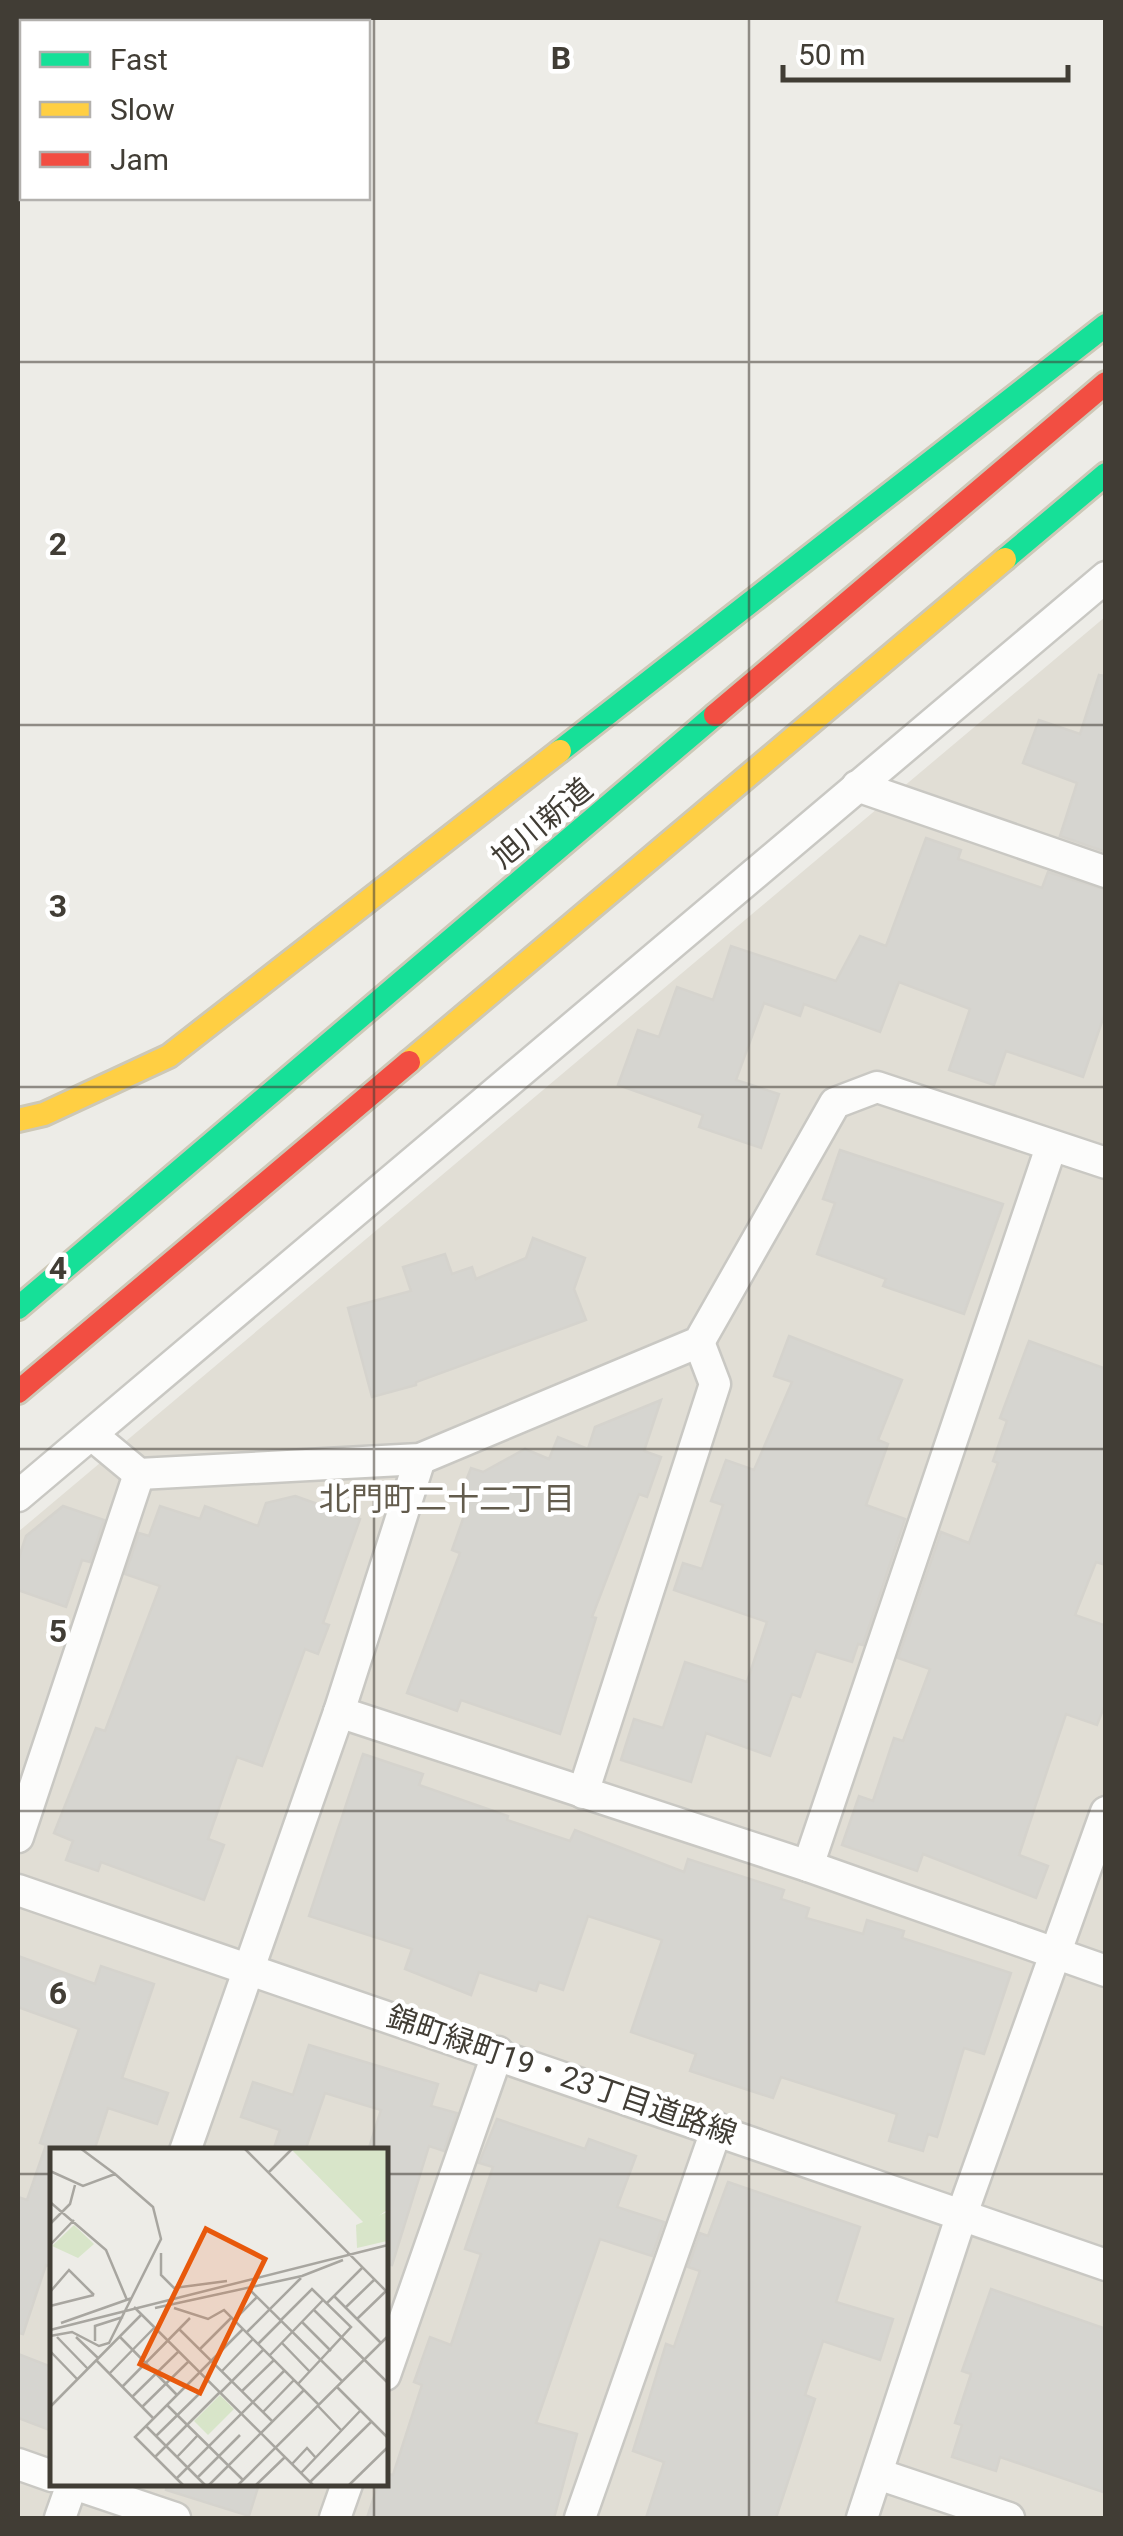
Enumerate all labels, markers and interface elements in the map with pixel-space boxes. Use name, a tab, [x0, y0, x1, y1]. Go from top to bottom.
legend	[20, 20, 370, 200]
scale bar	[783, 20, 1068, 82]
text: 50 m	[798, 37, 865, 72]
text: B	[551, 39, 571, 77]
text: Fast	[110, 42, 168, 77]
text: Slow	[110, 92, 175, 127]
text: Jam	[110, 142, 169, 177]
text: 2	[49, 525, 67, 563]
street label: 旭川新道	[485, 771, 599, 875]
text: 3	[49, 887, 67, 925]
text: 4	[49, 1249, 67, 1287]
district label: 北門町二十二丁目	[319, 1480, 575, 1518]
text: 5	[49, 1612, 67, 1650]
text: 6	[49, 1974, 67, 2012]
street label: 錦町緑町19・23丁目道路線	[383, 1999, 741, 2151]
inset map	[50, 2148, 388, 2486]

